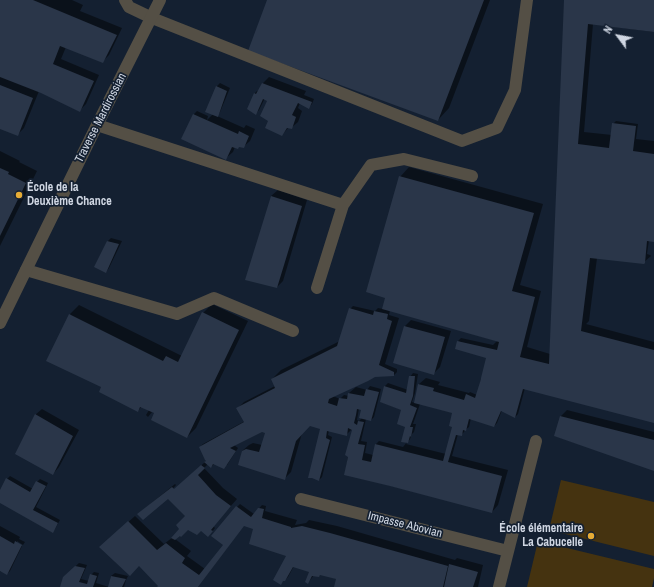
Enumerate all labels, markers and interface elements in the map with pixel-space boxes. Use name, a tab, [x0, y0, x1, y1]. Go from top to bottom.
north arrow	[598, 16, 638, 56]
text: N	[600, 23, 615, 36]
street label: Traverse Mardirossian	[72, 71, 130, 165]
place label: École de la Deuxième Chance	[27, 181, 112, 209]
marker: École de la Deuxième Chance	[14, 190, 24, 200]
street label: Impasse Abovian	[366, 509, 444, 541]
place label: École élémentaire La Cabucelle	[499, 522, 583, 550]
marker: École élémentaire La Cabucelle	[586, 531, 596, 541]

